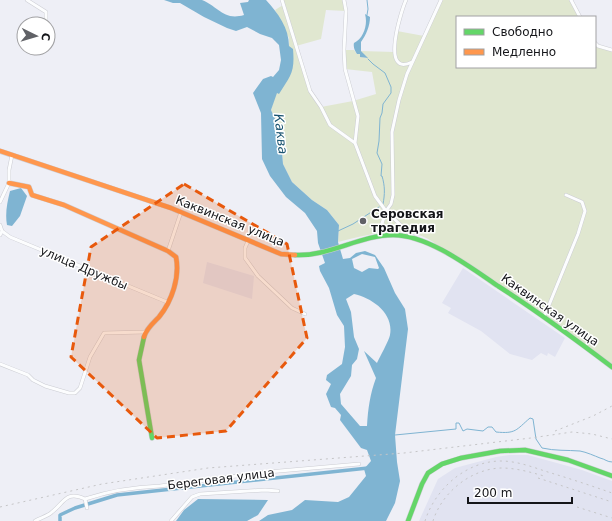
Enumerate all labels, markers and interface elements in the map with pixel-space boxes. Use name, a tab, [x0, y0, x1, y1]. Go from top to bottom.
north arrow	[16, 16, 56, 56]
legend	[456, 16, 596, 68]
text: Свободно	[492, 25, 553, 39]
text: С	[39, 32, 52, 41]
text: Медленно	[492, 45, 556, 59]
water label: Каква	[271, 113, 291, 155]
street label: Каквинская улица	[174, 193, 286, 249]
place label: Серовская трагедия	[371, 207, 443, 235]
marker: Серовская трагедия	[358, 216, 368, 226]
street label: улица Дружбы	[38, 243, 130, 293]
street label: Каквинская улица	[498, 271, 602, 349]
street label: Береговая улица	[167, 465, 275, 493]
scale bar	[468, 479, 572, 505]
text: 200 m	[474, 486, 512, 500]

